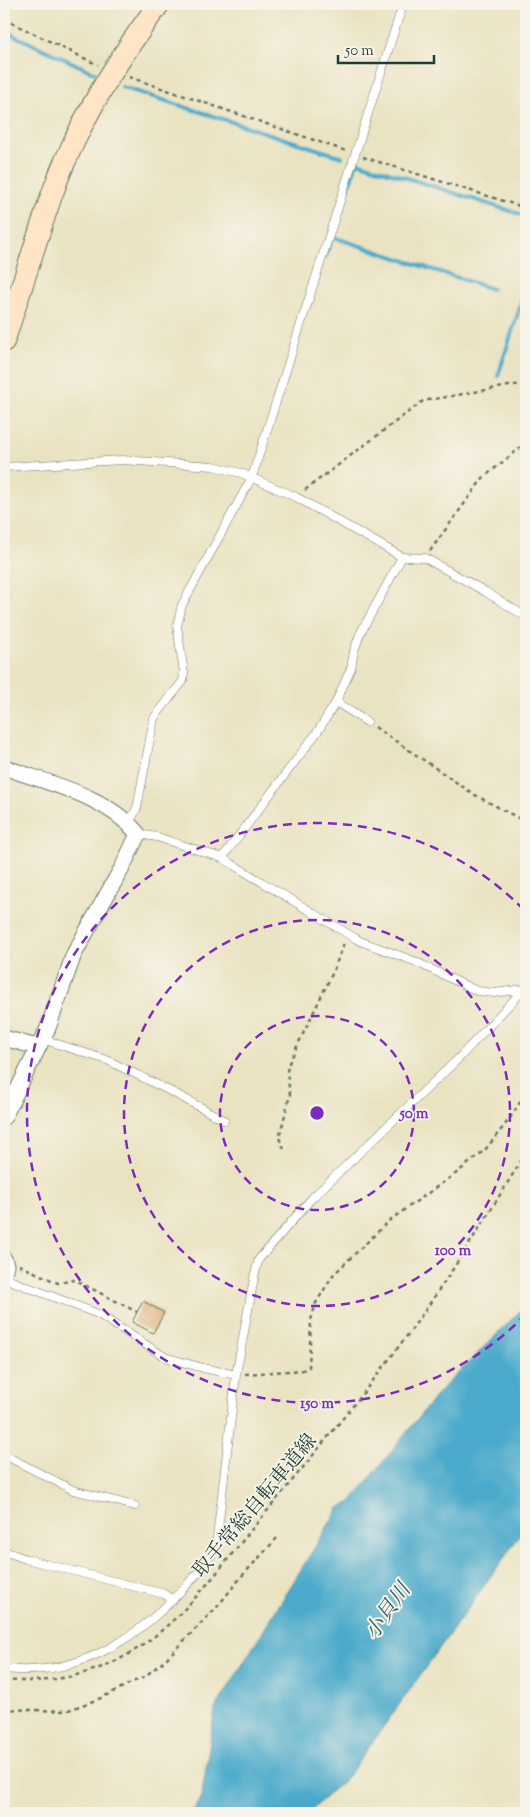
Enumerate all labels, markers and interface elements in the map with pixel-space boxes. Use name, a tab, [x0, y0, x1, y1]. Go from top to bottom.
scale bar	[338, 32, 434, 64]
text: 50 m	[344, 41, 374, 62]
centre of rings	[308, 1104, 326, 1122]
text: 50 m	[399, 1104, 429, 1125]
text: 100 m	[435, 1241, 472, 1262]
text: 150 m	[300, 1394, 334, 1415]
street label: 取手常総自転車道線	[187, 1428, 325, 1585]
water label: 小貝川	[358, 1576, 420, 1647]

